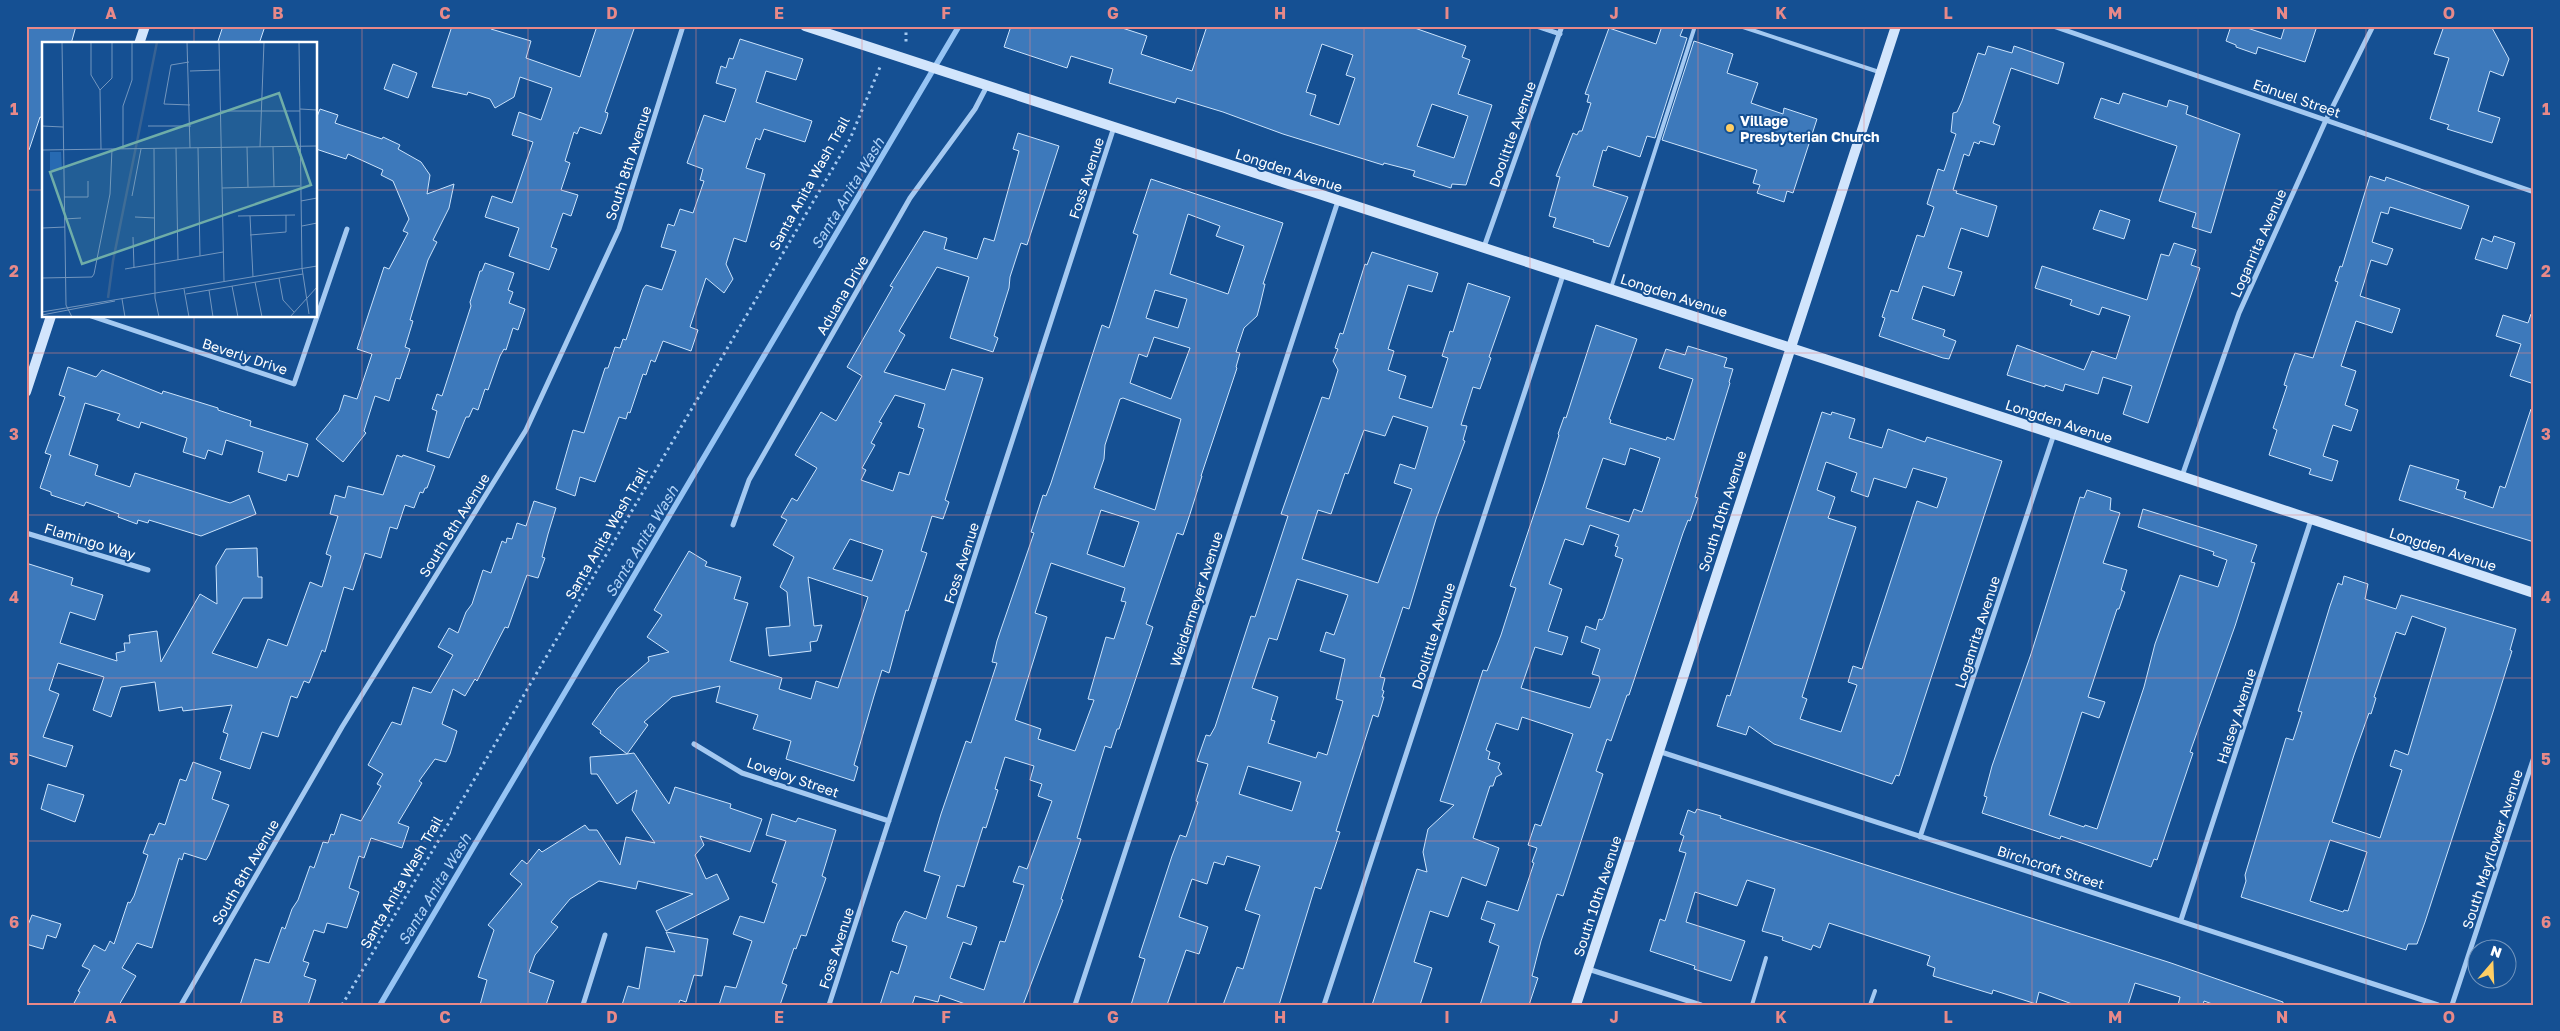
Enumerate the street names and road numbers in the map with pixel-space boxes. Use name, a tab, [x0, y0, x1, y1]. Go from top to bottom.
street label: Ednuel Street	[2251, 75, 2343, 121]
street label: Doolittle Avenue	[1485, 79, 1539, 189]
street label: South 8th Avenue	[601, 104, 655, 222]
street label: Santa Anita Wash Trail	[765, 113, 853, 253]
street label: Foss Avenue	[1065, 135, 1107, 221]
street label: Longden Avenue	[1233, 145, 1345, 195]
street label: Loganrita Avenue	[2226, 186, 2290, 300]
street label: Aduana Drive	[812, 252, 872, 338]
street label: Longden Avenue	[1618, 270, 1730, 320]
street label: Beverly Drive	[200, 334, 290, 378]
street label: Longden Avenue	[2003, 396, 2115, 446]
street label: South 10th Avenue	[1694, 448, 1750, 574]
street label: Santa Anita Wash Trail	[561, 464, 651, 602]
street label: South 8th Avenue	[415, 470, 493, 580]
street label: Flamingo Way	[42, 519, 138, 563]
street label: Foss Avenue	[940, 520, 982, 606]
street label: Longden Avenue	[2387, 524, 2499, 574]
street label: Weidermeyer Avenue	[1166, 529, 1226, 669]
street label: Loganrita Avenue	[1951, 574, 2003, 690]
street label: Doolittle Avenue	[1408, 580, 1458, 692]
street label: Halsey Avenue	[2213, 666, 2259, 766]
street label: Lovejoy Street	[745, 753, 841, 801]
street label: South Mayflower Avenue	[2458, 767, 2526, 931]
street label: Santa Anita Wash Trail	[356, 813, 446, 951]
street label: South 8th Avenue	[208, 816, 282, 928]
street label: South 10th Avenue	[1569, 833, 1625, 959]
street label: Birchcroft Street	[1995, 842, 2107, 892]
street label: Foss Avenue	[815, 905, 857, 991]

